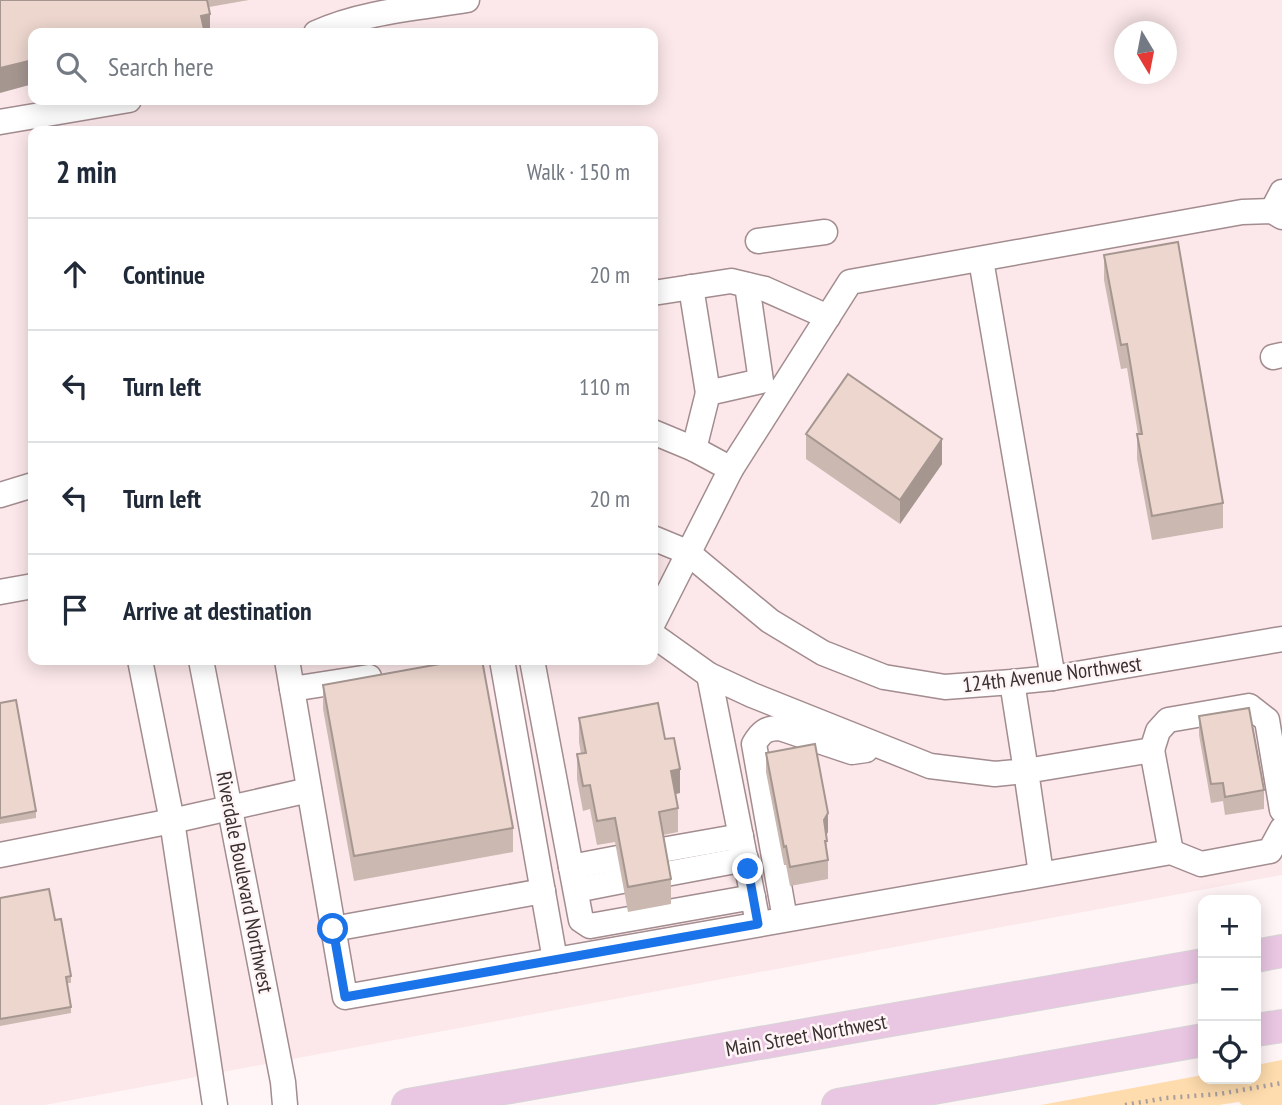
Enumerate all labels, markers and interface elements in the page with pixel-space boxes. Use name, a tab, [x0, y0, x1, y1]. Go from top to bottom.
north arrow	[1114, 21, 1177, 84]
search box	[28, 28, 658, 105]
icon: search	[52, 48, 90, 86]
text: Search here	[108, 50, 214, 83]
text: 2 min	[56, 152, 117, 191]
text: Walk · 150 m	[527, 157, 630, 186]
icon: ahead	[56, 255, 94, 293]
text: Continue	[123, 258, 205, 291]
text: 20 m	[589, 260, 630, 289]
icon: left	[56, 367, 94, 405]
text: Turn left	[123, 370, 201, 403]
text: 110 m	[579, 372, 630, 401]
icon: left	[56, 479, 94, 517]
text: Turn left	[123, 482, 201, 515]
text: 20 m	[589, 484, 630, 513]
icon: arrive	[56, 591, 94, 629]
text: Arrive at destination	[123, 594, 312, 627]
street label: 124th Avenue Northwest	[961, 650, 1143, 698]
street label: Riverdale Boulevard Northwest	[210, 769, 280, 995]
route end	[732, 853, 763, 884]
map controls	[1198, 895, 1261, 1084]
button: +	[1198, 895, 1261, 958]
route start	[317, 913, 348, 944]
button: −	[1198, 958, 1261, 1021]
street label: Main Street Northwest	[723, 1007, 889, 1062]
button: locate	[1198, 1021, 1261, 1084]

